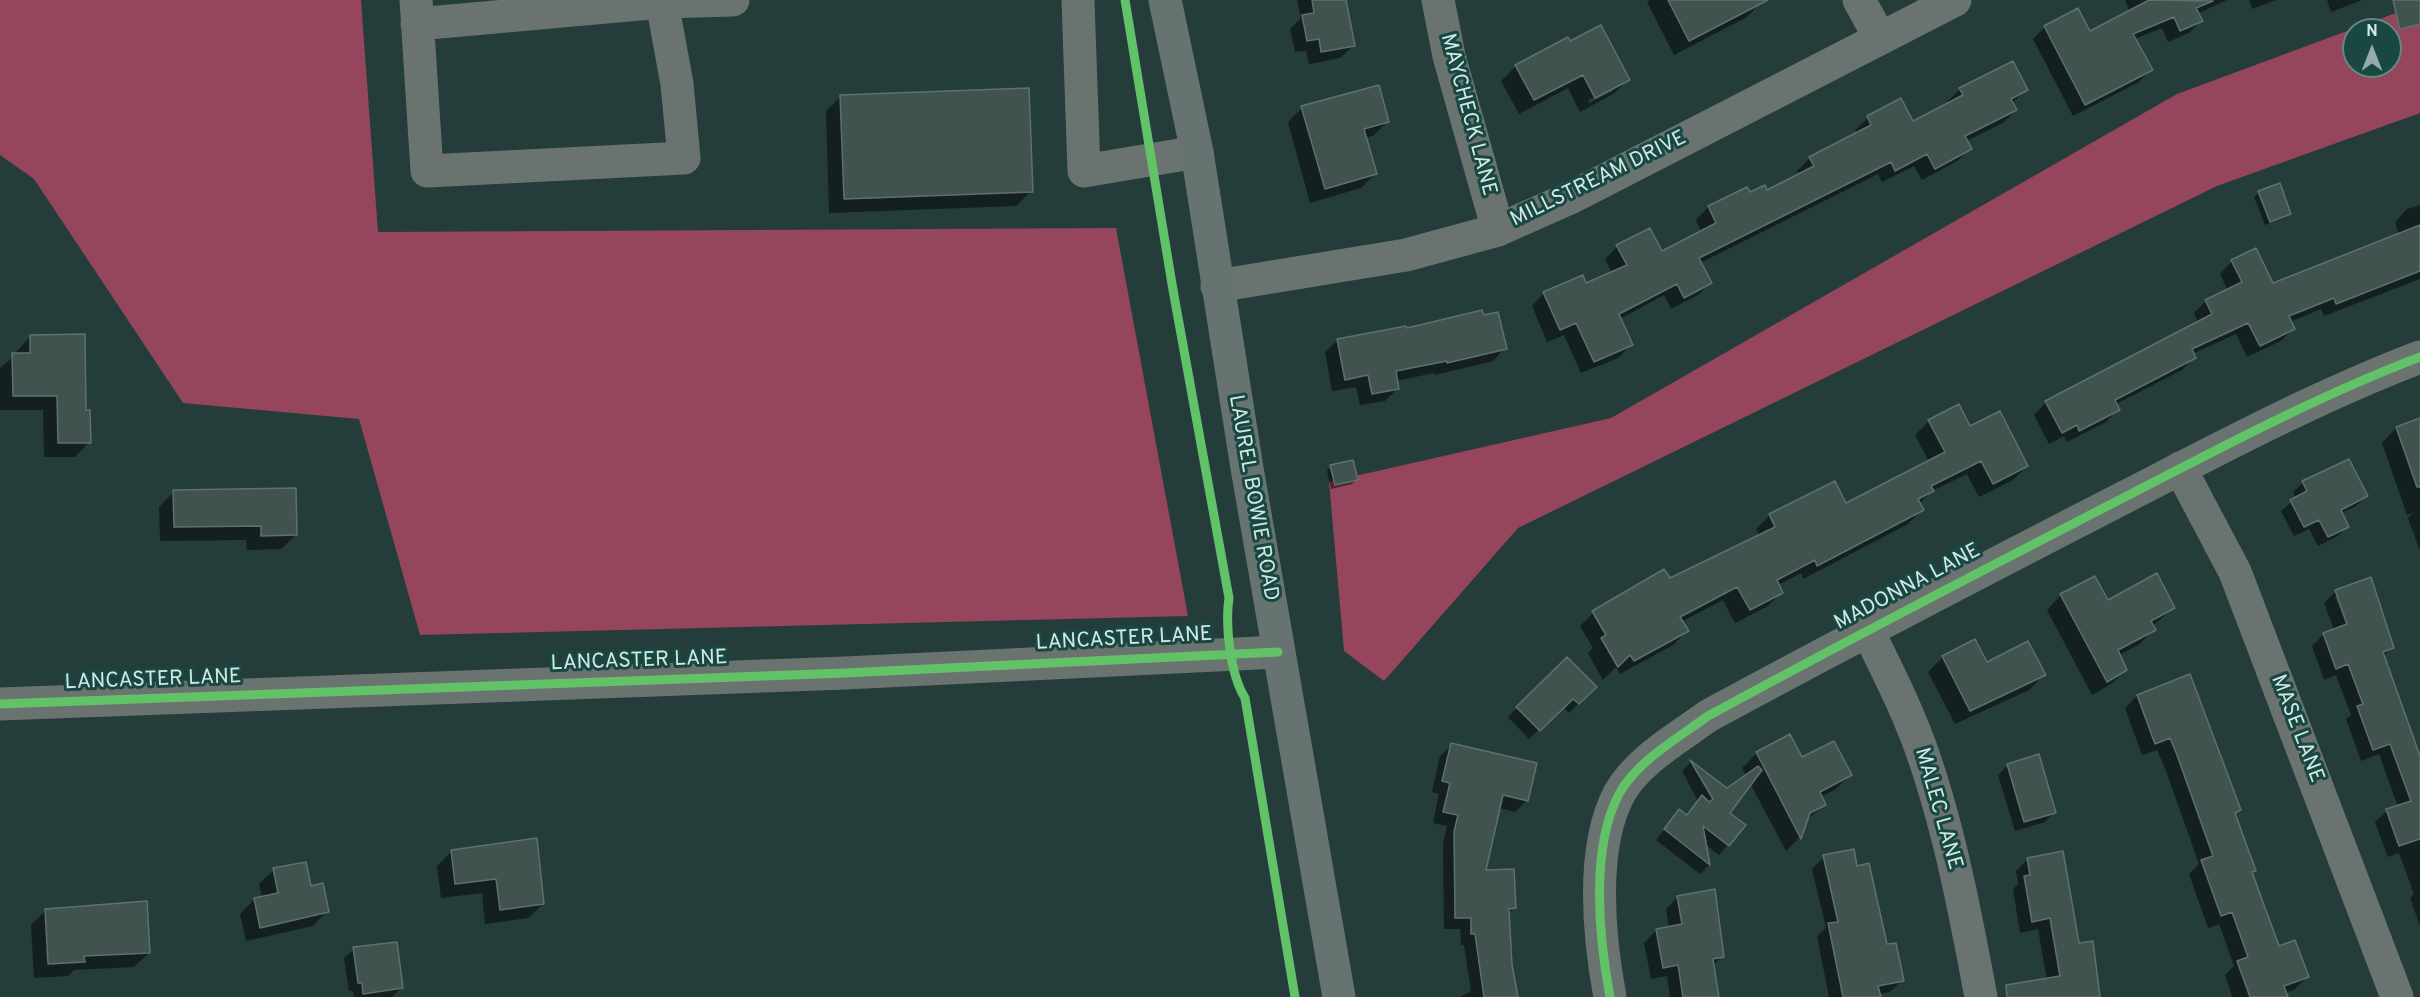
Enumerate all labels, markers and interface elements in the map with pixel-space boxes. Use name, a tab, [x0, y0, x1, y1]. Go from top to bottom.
north arrow	[2342, 18, 2402, 78]
text: N	[2366, 22, 2378, 42]
street label: MAYCHECK LANE	[1433, 31, 1501, 199]
street label: MILLSTREAM DRIVE	[1507, 126, 1691, 234]
street label: LAUREL BOWIE ROAD	[1221, 393, 1283, 603]
street label: MADONNA LANE	[1831, 539, 1985, 637]
street label: LANCASTER LANE	[1035, 623, 1213, 657]
street label: LANCASTER LANE	[550, 646, 728, 678]
street label: LANCASTER LANE	[64, 665, 242, 697]
street label: MASE LANE	[2264, 671, 2328, 787]
street label: MALEC LANE	[1908, 745, 1966, 873]

